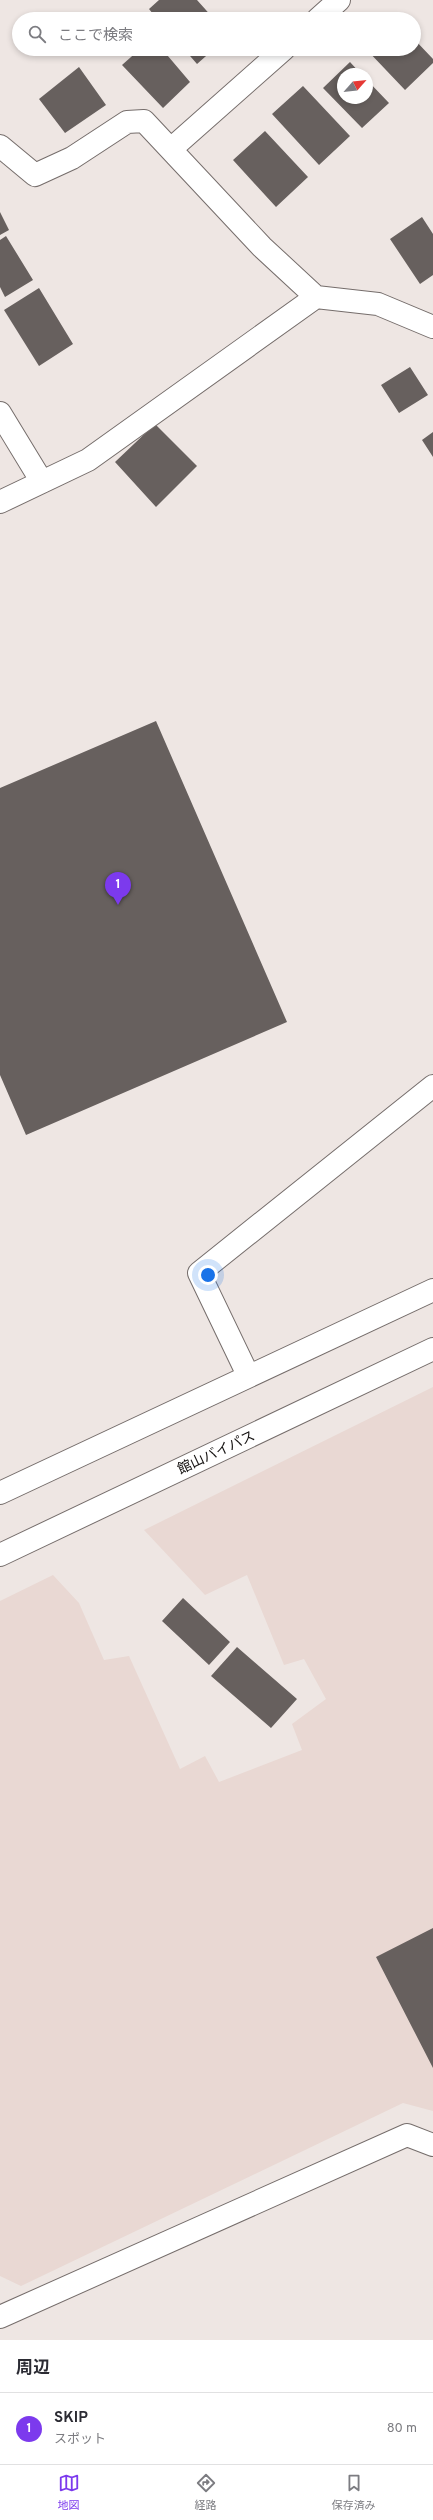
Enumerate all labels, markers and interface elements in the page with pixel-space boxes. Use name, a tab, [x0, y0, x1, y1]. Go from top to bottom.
search box	[12, 12, 421, 56]
icon: search	[26, 23, 48, 45]
text: ここで検索	[58, 27, 133, 46]
north arrow	[337, 68, 373, 104]
pin: 1	[105, 872, 131, 905]
your location	[198, 1265, 218, 1285]
street label: 館山バイパス	[175, 1428, 258, 1479]
text: 周辺	[16, 2358, 50, 2380]
text: SKIP	[54, 2409, 88, 2428]
text: 1	[26, 2421, 32, 2437]
text: 80 m	[387, 2421, 417, 2437]
text: スポット	[54, 2432, 106, 2448]
tab: 地図	[58, 2472, 80, 2513]
tab: 経路	[195, 2472, 217, 2513]
tab: 保存済み	[332, 2472, 376, 2513]

